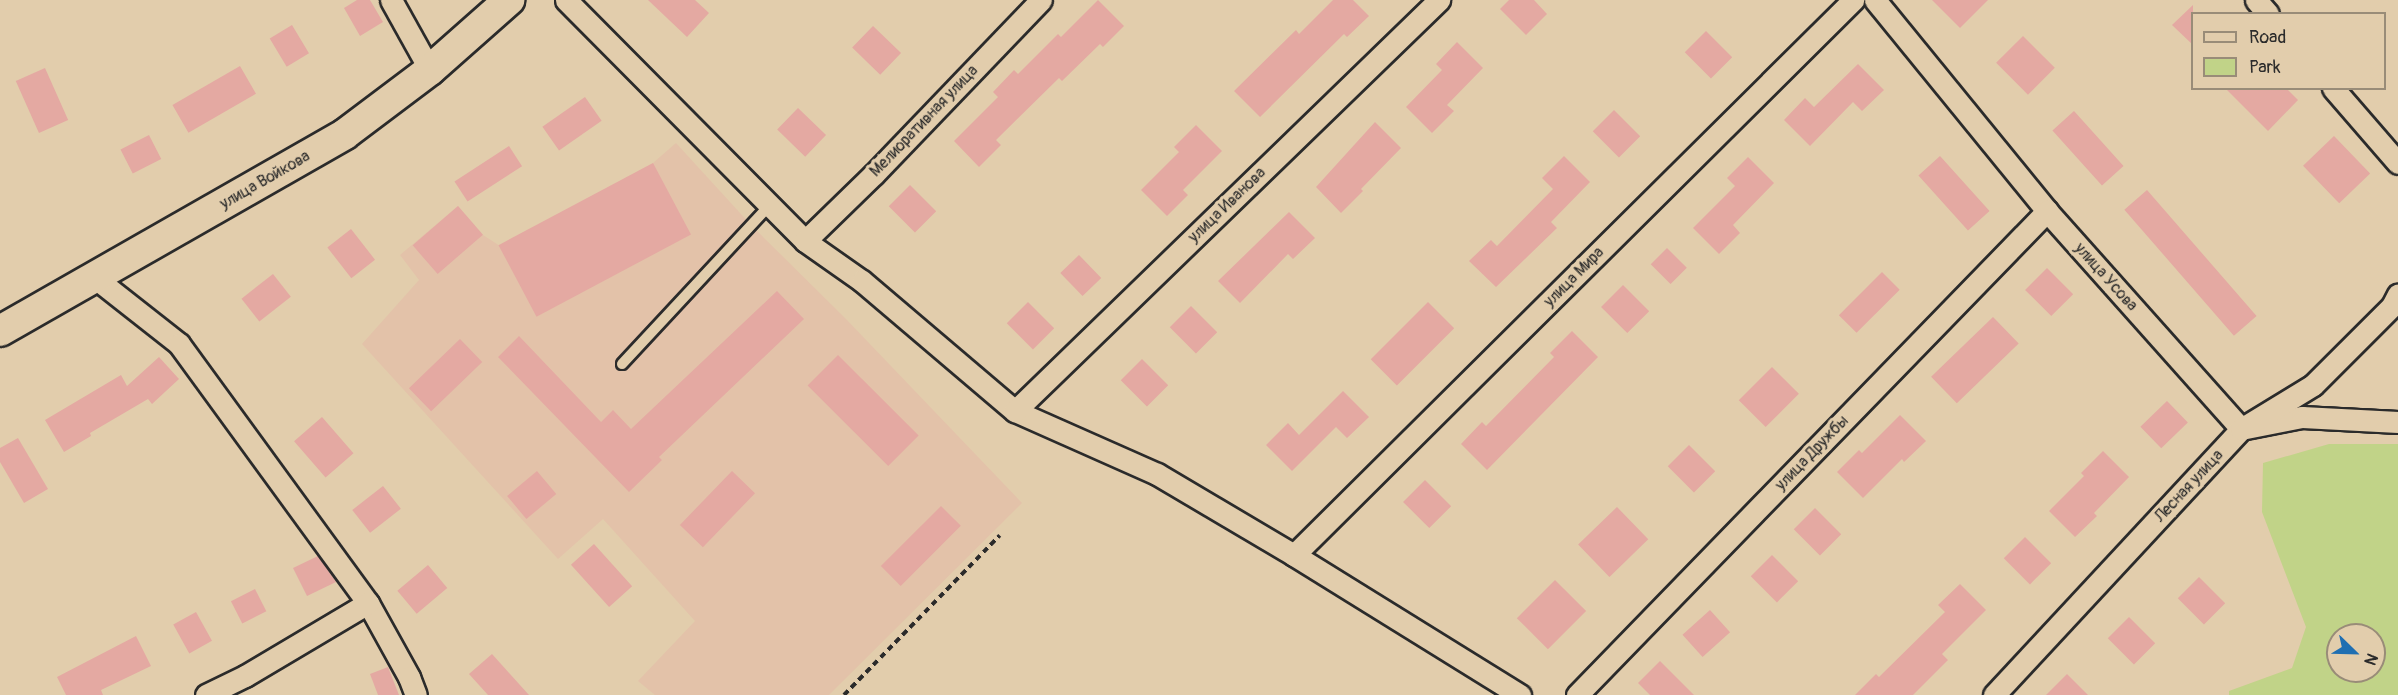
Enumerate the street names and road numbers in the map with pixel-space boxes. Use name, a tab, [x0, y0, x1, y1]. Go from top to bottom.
street label: Мелиоративная улица	[866, 61, 982, 181]
street label: улица Войкова	[217, 146, 313, 214]
street label: улица Иванова	[1184, 163, 1270, 247]
street label: улица Усова	[2070, 239, 2142, 315]
street label: улица Мира	[1540, 243, 1608, 311]
street label: улица Дружбы	[1771, 411, 1853, 495]
street label: Лесная улица	[2151, 446, 2227, 526]

